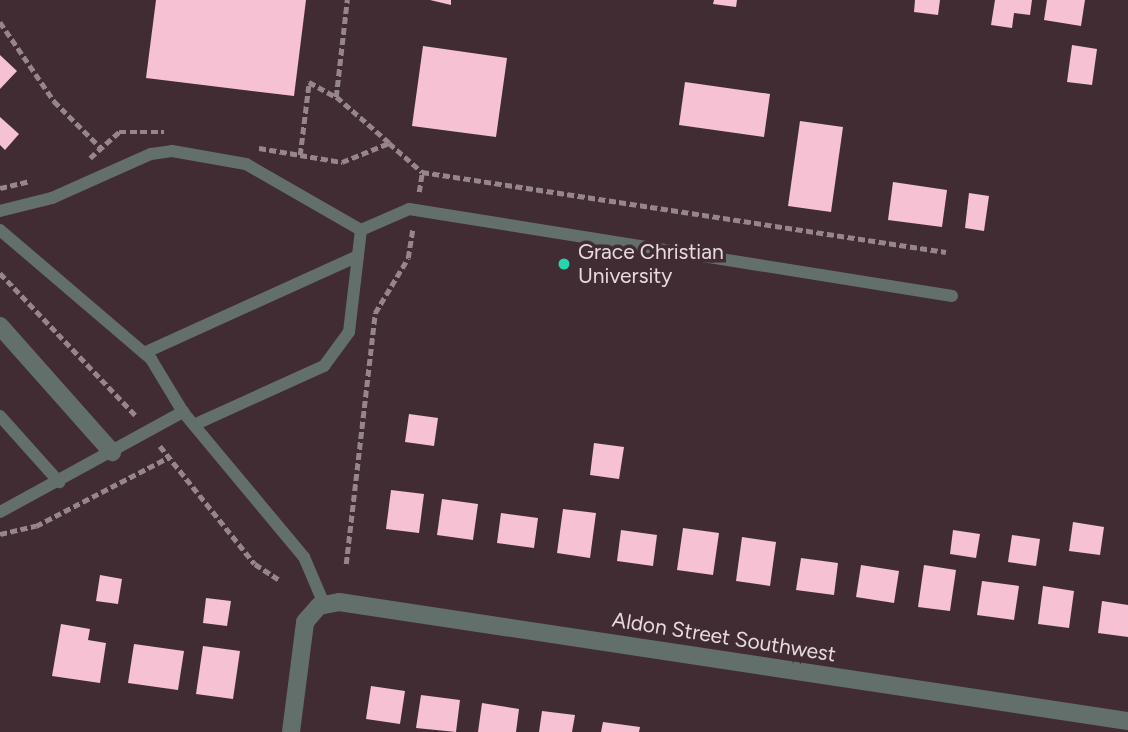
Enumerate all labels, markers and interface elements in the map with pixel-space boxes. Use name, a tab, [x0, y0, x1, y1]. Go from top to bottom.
place label: Grace Christian University	[578, 239, 724, 289]
marker: Grace Christian University	[556, 256, 572, 272]
street label: Aldon Street Southwest	[610, 607, 838, 667]

